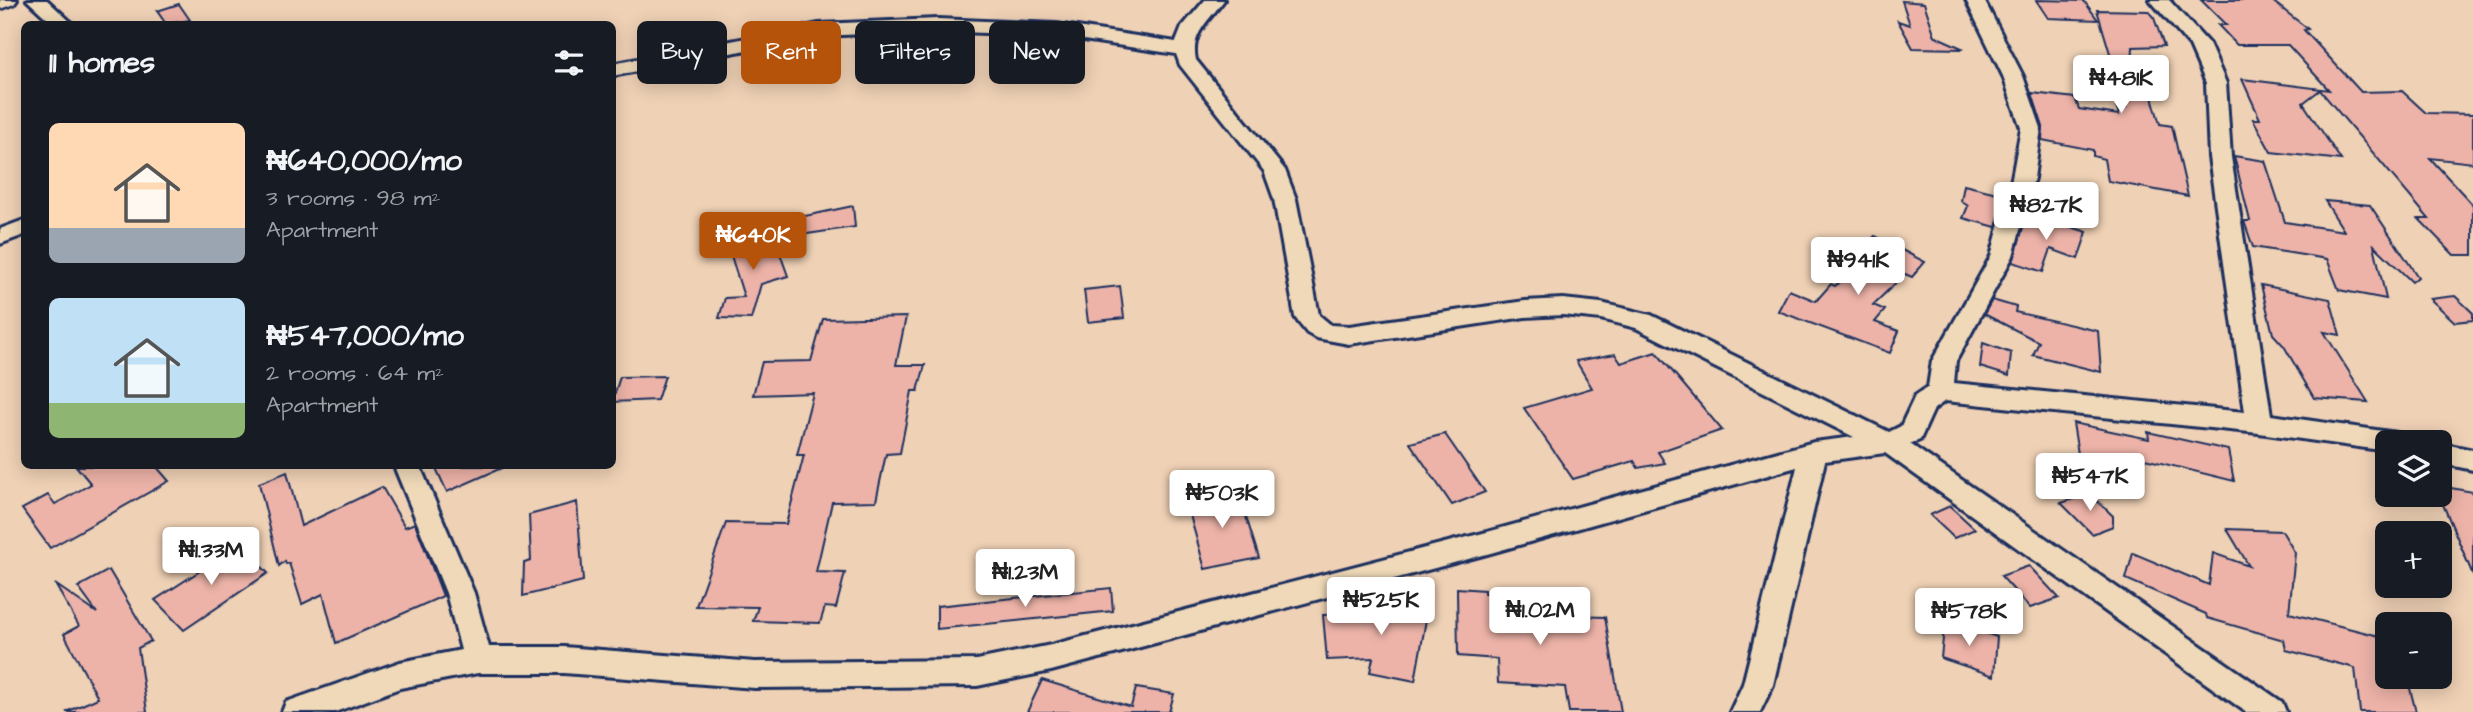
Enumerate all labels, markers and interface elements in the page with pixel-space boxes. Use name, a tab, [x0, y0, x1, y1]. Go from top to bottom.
chip: Buy	[637, 21, 727, 84]
chip: Rent	[741, 21, 841, 84]
chip: Filters	[855, 21, 975, 84]
chip: New	[989, 21, 1085, 84]
text: 11 homes	[49, 42, 155, 84]
icon: filters	[550, 44, 588, 82]
pin: ₦481K	[2072, 55, 2170, 115]
text: ₦481K	[2089, 62, 2153, 94]
text: ₦640,000/mo	[266, 140, 462, 182]
icon: home	[105, 151, 189, 235]
text: 3 rooms · 98 m²	[266, 182, 440, 214]
pin: ₦827K	[1997, 182, 2095, 242]
text: ₦827K	[2010, 189, 2082, 221]
pin: ₦640K	[704, 212, 802, 272]
text: Apartment	[266, 214, 378, 246]
text: ₦640K	[715, 219, 791, 251]
pin: ₦941K	[1809, 238, 1907, 297]
text: ₦941K	[1827, 244, 1889, 276]
text: ₦547,000/mo	[266, 315, 464, 357]
icon: home	[105, 326, 189, 410]
text: 2 rooms · 64 m²	[266, 357, 444, 389]
text: Apartment	[266, 389, 378, 421]
map controls	[2375, 430, 2452, 689]
button: layers	[2375, 430, 2452, 507]
pin: ₦547K	[2041, 454, 2139, 513]
text: ₦547K	[2052, 460, 2128, 492]
pin: ₦503K	[1173, 470, 1271, 530]
text: ₦503K	[1185, 477, 1259, 509]
button: +	[2375, 521, 2452, 598]
pin: ₦1.33M	[154, 528, 268, 587]
text: ₦1.33M	[178, 534, 244, 566]
pin: ₦1.23M	[968, 550, 1082, 609]
text: ₦1.23M	[992, 556, 1058, 588]
pin: ₦525K	[1332, 578, 1430, 637]
text: ₦525K	[1343, 584, 1419, 616]
pin: ₦1.02M	[1483, 588, 1597, 647]
pin: ₦578K	[1920, 588, 2018, 648]
text: ₦1.02M	[1505, 594, 1575, 626]
text: ₦578K	[1931, 595, 2007, 627]
button: −	[2375, 612, 2452, 689]

